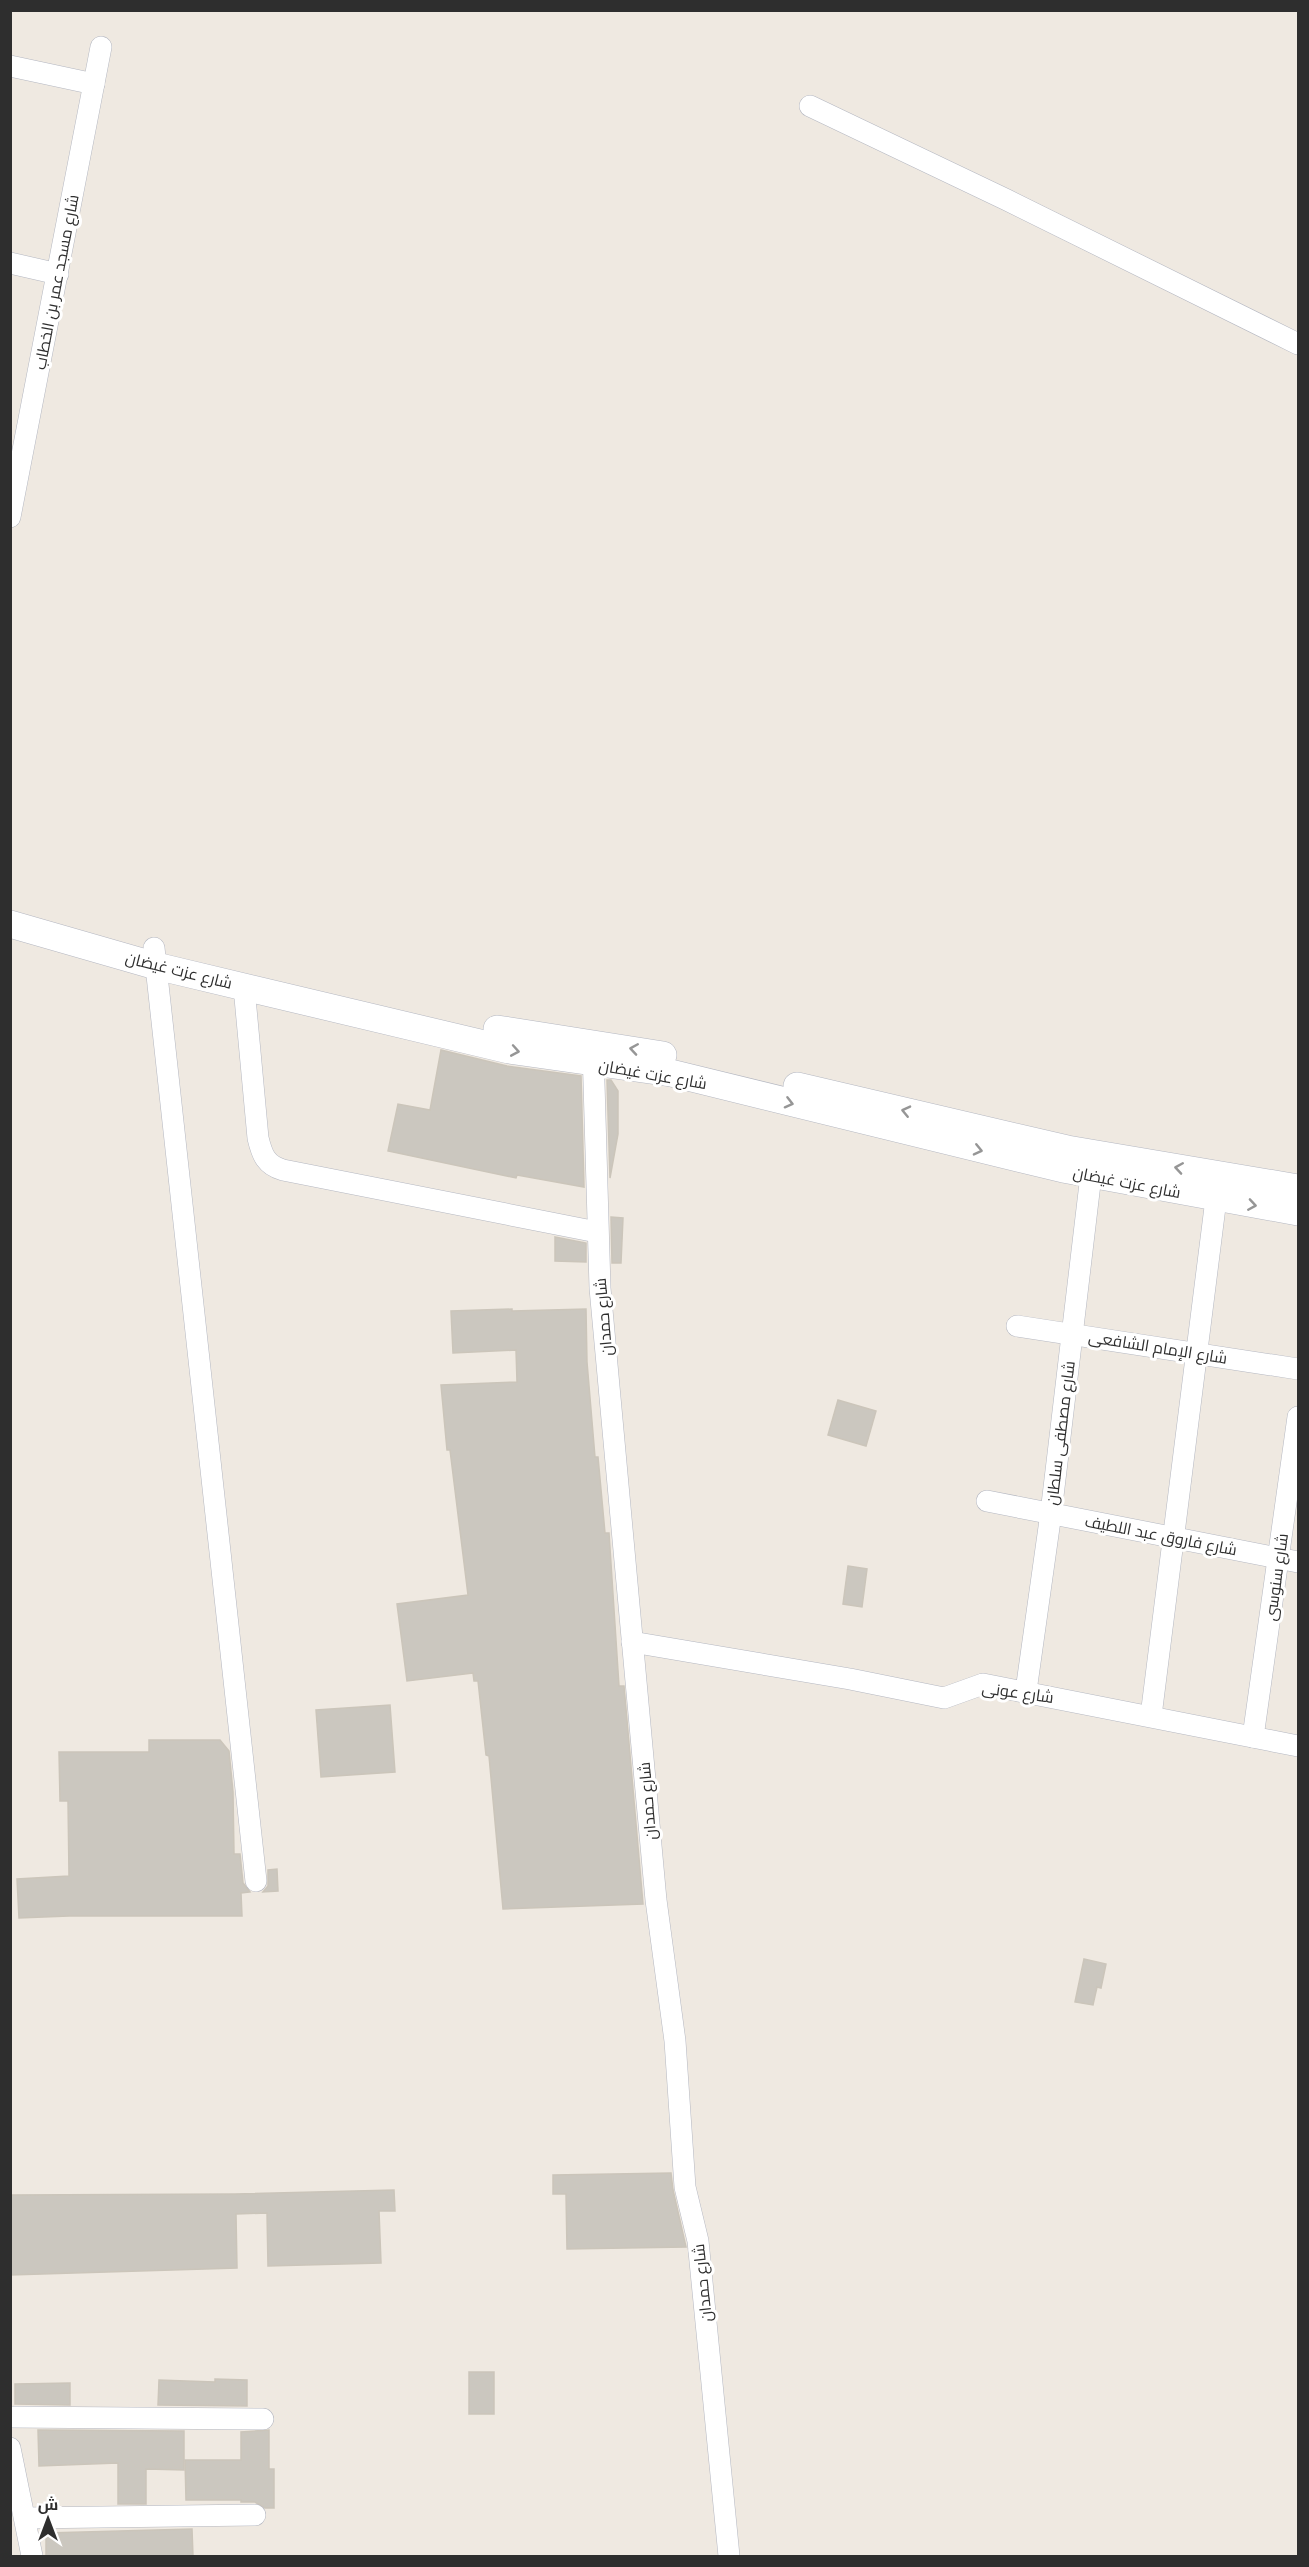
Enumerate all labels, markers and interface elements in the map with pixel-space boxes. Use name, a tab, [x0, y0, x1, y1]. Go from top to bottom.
street label: شارع مسجد عمر بن الخطاب	[29, 193, 85, 372]
street label: شارع عزت غيضان	[123, 947, 235, 995]
one-way arrow	[629, 1043, 639, 1056]
one-way arrow	[510, 1044, 520, 1057]
street label: شارع عزت غيضان	[597, 1055, 709, 1095]
one-way arrow	[784, 1095, 794, 1108]
one-way arrow	[901, 1106, 911, 1119]
one-way arrow	[973, 1142, 983, 1155]
street label: شارع عزت غيضان	[1071, 1162, 1183, 1204]
one-way arrow	[1174, 1163, 1183, 1175]
one-way arrow	[1247, 1198, 1256, 1210]
street label: شارع حمدان	[590, 1277, 618, 1357]
street label: شارع الإمام الشافعى	[1087, 1326, 1229, 1370]
street label: شارع مصطفى سلطان	[1041, 1360, 1081, 1506]
street label: شارع فاروق عبد اللطيف	[1083, 1510, 1239, 1562]
street label: شارع سنوسى	[1260, 1532, 1294, 1622]
street label: شارع عونى	[981, 1677, 1055, 1709]
street label: شارع حمدان	[634, 1761, 662, 1841]
street label: شارع حمدان	[688, 2243, 718, 2323]
north arrow	[18, 2489, 78, 2549]
text: ش	[38, 2494, 58, 2514]

